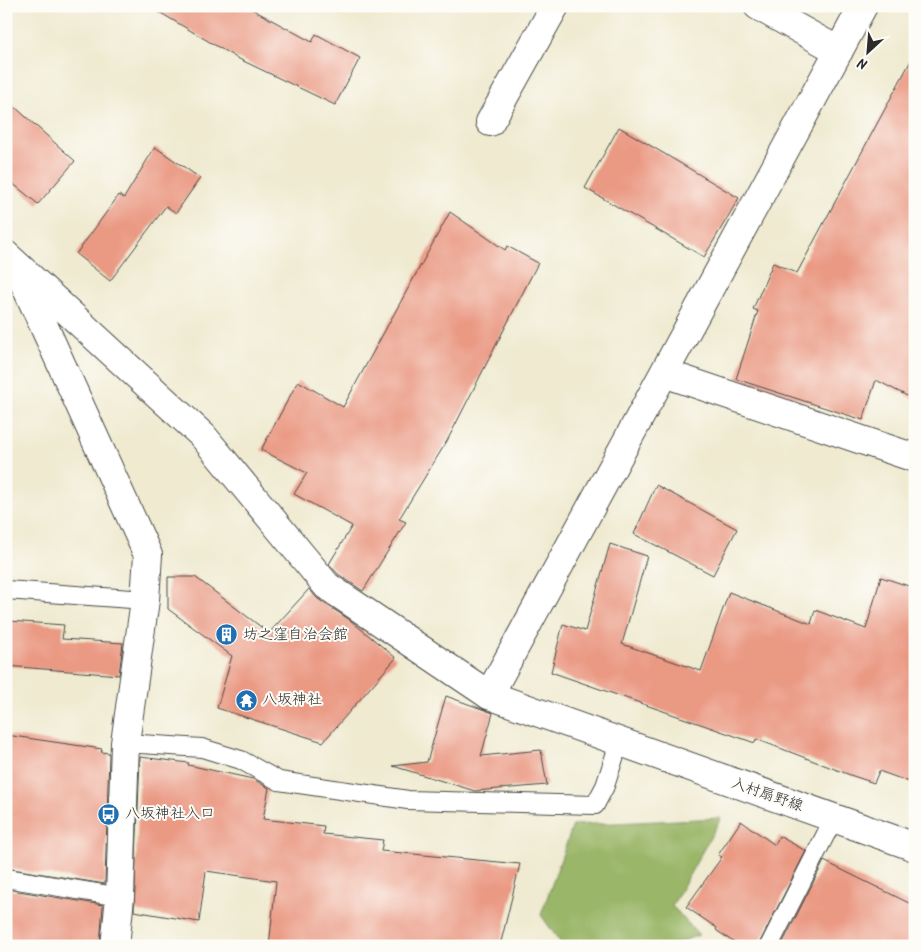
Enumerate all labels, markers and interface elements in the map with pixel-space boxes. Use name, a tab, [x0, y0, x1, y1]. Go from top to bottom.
north arrow	[844, 28, 894, 78]
text: N	[854, 51, 872, 75]
building icon: 坊之窪自治会館	[215, 623, 239, 647]
place label: 坊之窪自治会館	[243, 623, 348, 647]
temple icon: 八坂神社	[234, 688, 258, 712]
place label: 八坂神社	[262, 688, 322, 712]
street label: 入村扇野線	[728, 771, 806, 819]
bus stop icon: 八坂神社入口	[97, 802, 121, 826]
place label: 八坂神社入口	[125, 802, 215, 826]

